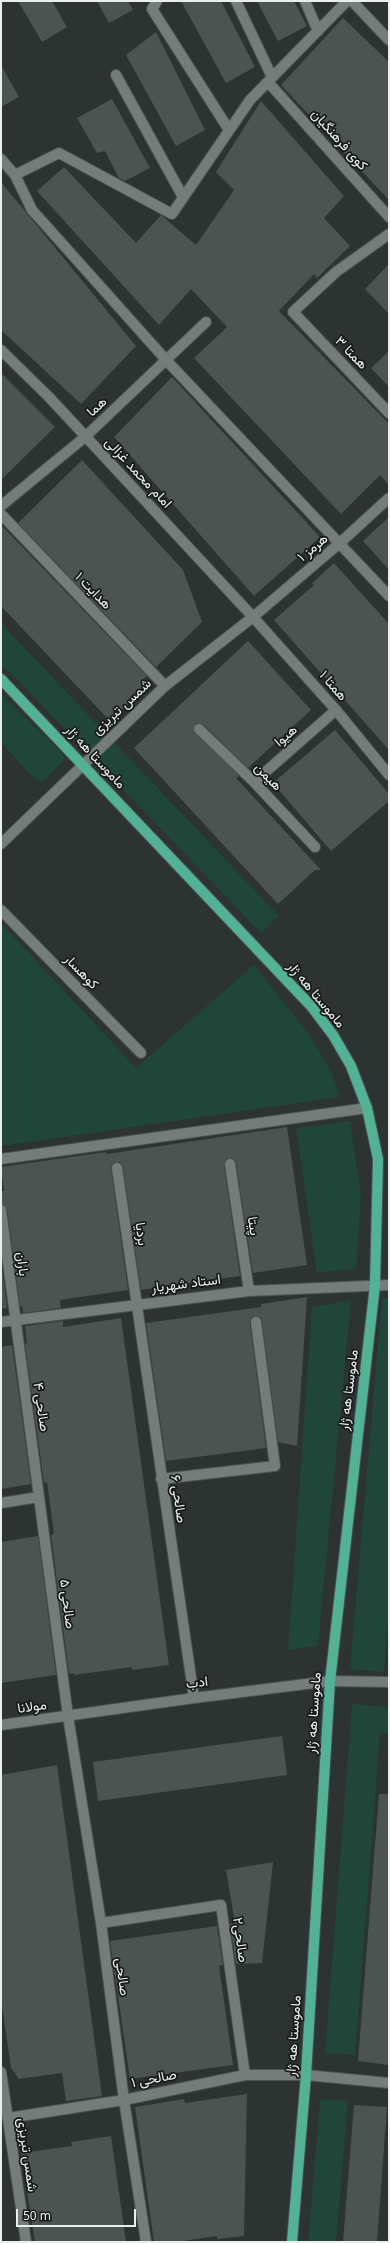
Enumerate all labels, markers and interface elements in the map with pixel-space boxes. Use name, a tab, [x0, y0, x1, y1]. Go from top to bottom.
street label: کوی فرهنگیان	[307, 106, 371, 174]
street label: همتا ۳	[331, 333, 371, 373]
street label: هما	[83, 394, 111, 420]
street label: امام محمد غزالی	[101, 434, 175, 512]
street label: هرمز ۱	[294, 530, 332, 566]
street label: هدایت ۱	[71, 569, 115, 613]
street label: همتا ۱	[315, 667, 351, 705]
street label: شمس تبریزی	[89, 675, 155, 739]
street label: ماموستا هه ژار	[61, 721, 129, 793]
street label: هیوا	[271, 721, 301, 751]
street label: هیمن	[251, 759, 285, 795]
street label: کوهسار	[60, 951, 102, 993]
street label: ماموستا هه ژار	[283, 958, 349, 1032]
street label: پیتا	[243, 1215, 263, 1237]
street label: بردیا	[131, 1221, 151, 1247]
street label: باران	[12, 1251, 32, 1277]
street label: استاد شهریار	[150, 1271, 222, 1297]
street label: ماموستا هه ژار	[336, 1349, 362, 1431]
street label: صالحی ۴	[29, 1381, 53, 1433]
street label: صالحی ۶	[166, 1474, 190, 1524]
street label: صالحی ۵	[56, 1578, 78, 1630]
street label: ماموستا هه ژار	[303, 1672, 325, 1754]
street label: ادب	[185, 1673, 209, 1693]
street label: مولانا	[16, 1697, 48, 1717]
street label: صالحی۲	[229, 1916, 251, 1964]
street label: صالحی	[111, 1957, 133, 1997]
street label: ماموستا هه ژار	[283, 1995, 305, 2077]
street label: صالحی ۱	[130, 2066, 178, 2092]
street label: شمس تبریزی	[13, 2117, 41, 2193]
scale bar	[18, 2201, 138, 2227]
text: 50 m	[23, 2207, 51, 2224]

